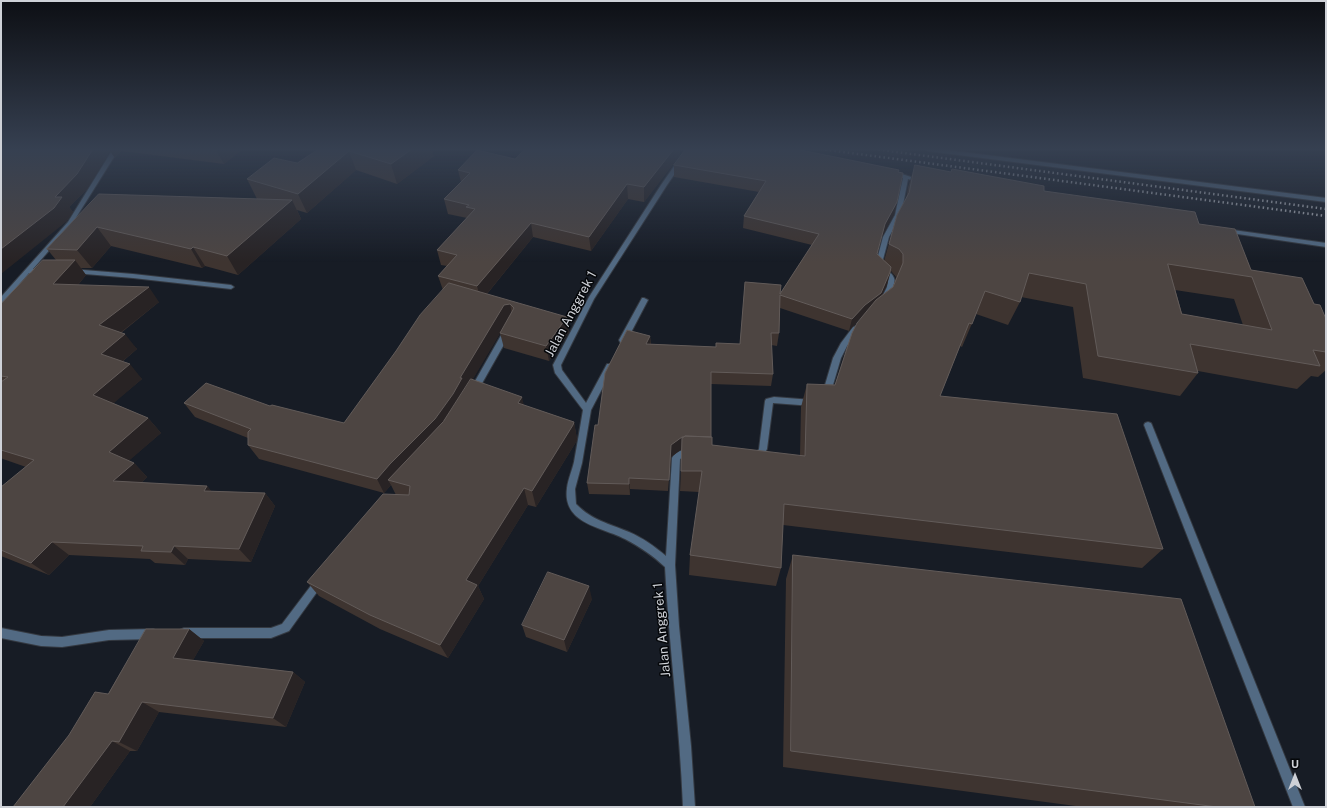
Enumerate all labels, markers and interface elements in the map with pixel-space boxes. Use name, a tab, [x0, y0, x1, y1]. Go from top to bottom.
street label: Jalan Anggrek 1	[542, 268, 600, 360]
street label: Jalan Anggrek 1	[650, 582, 674, 678]
north arrow	[1275, 756, 1315, 796]
text: U	[1291, 758, 1299, 770]

